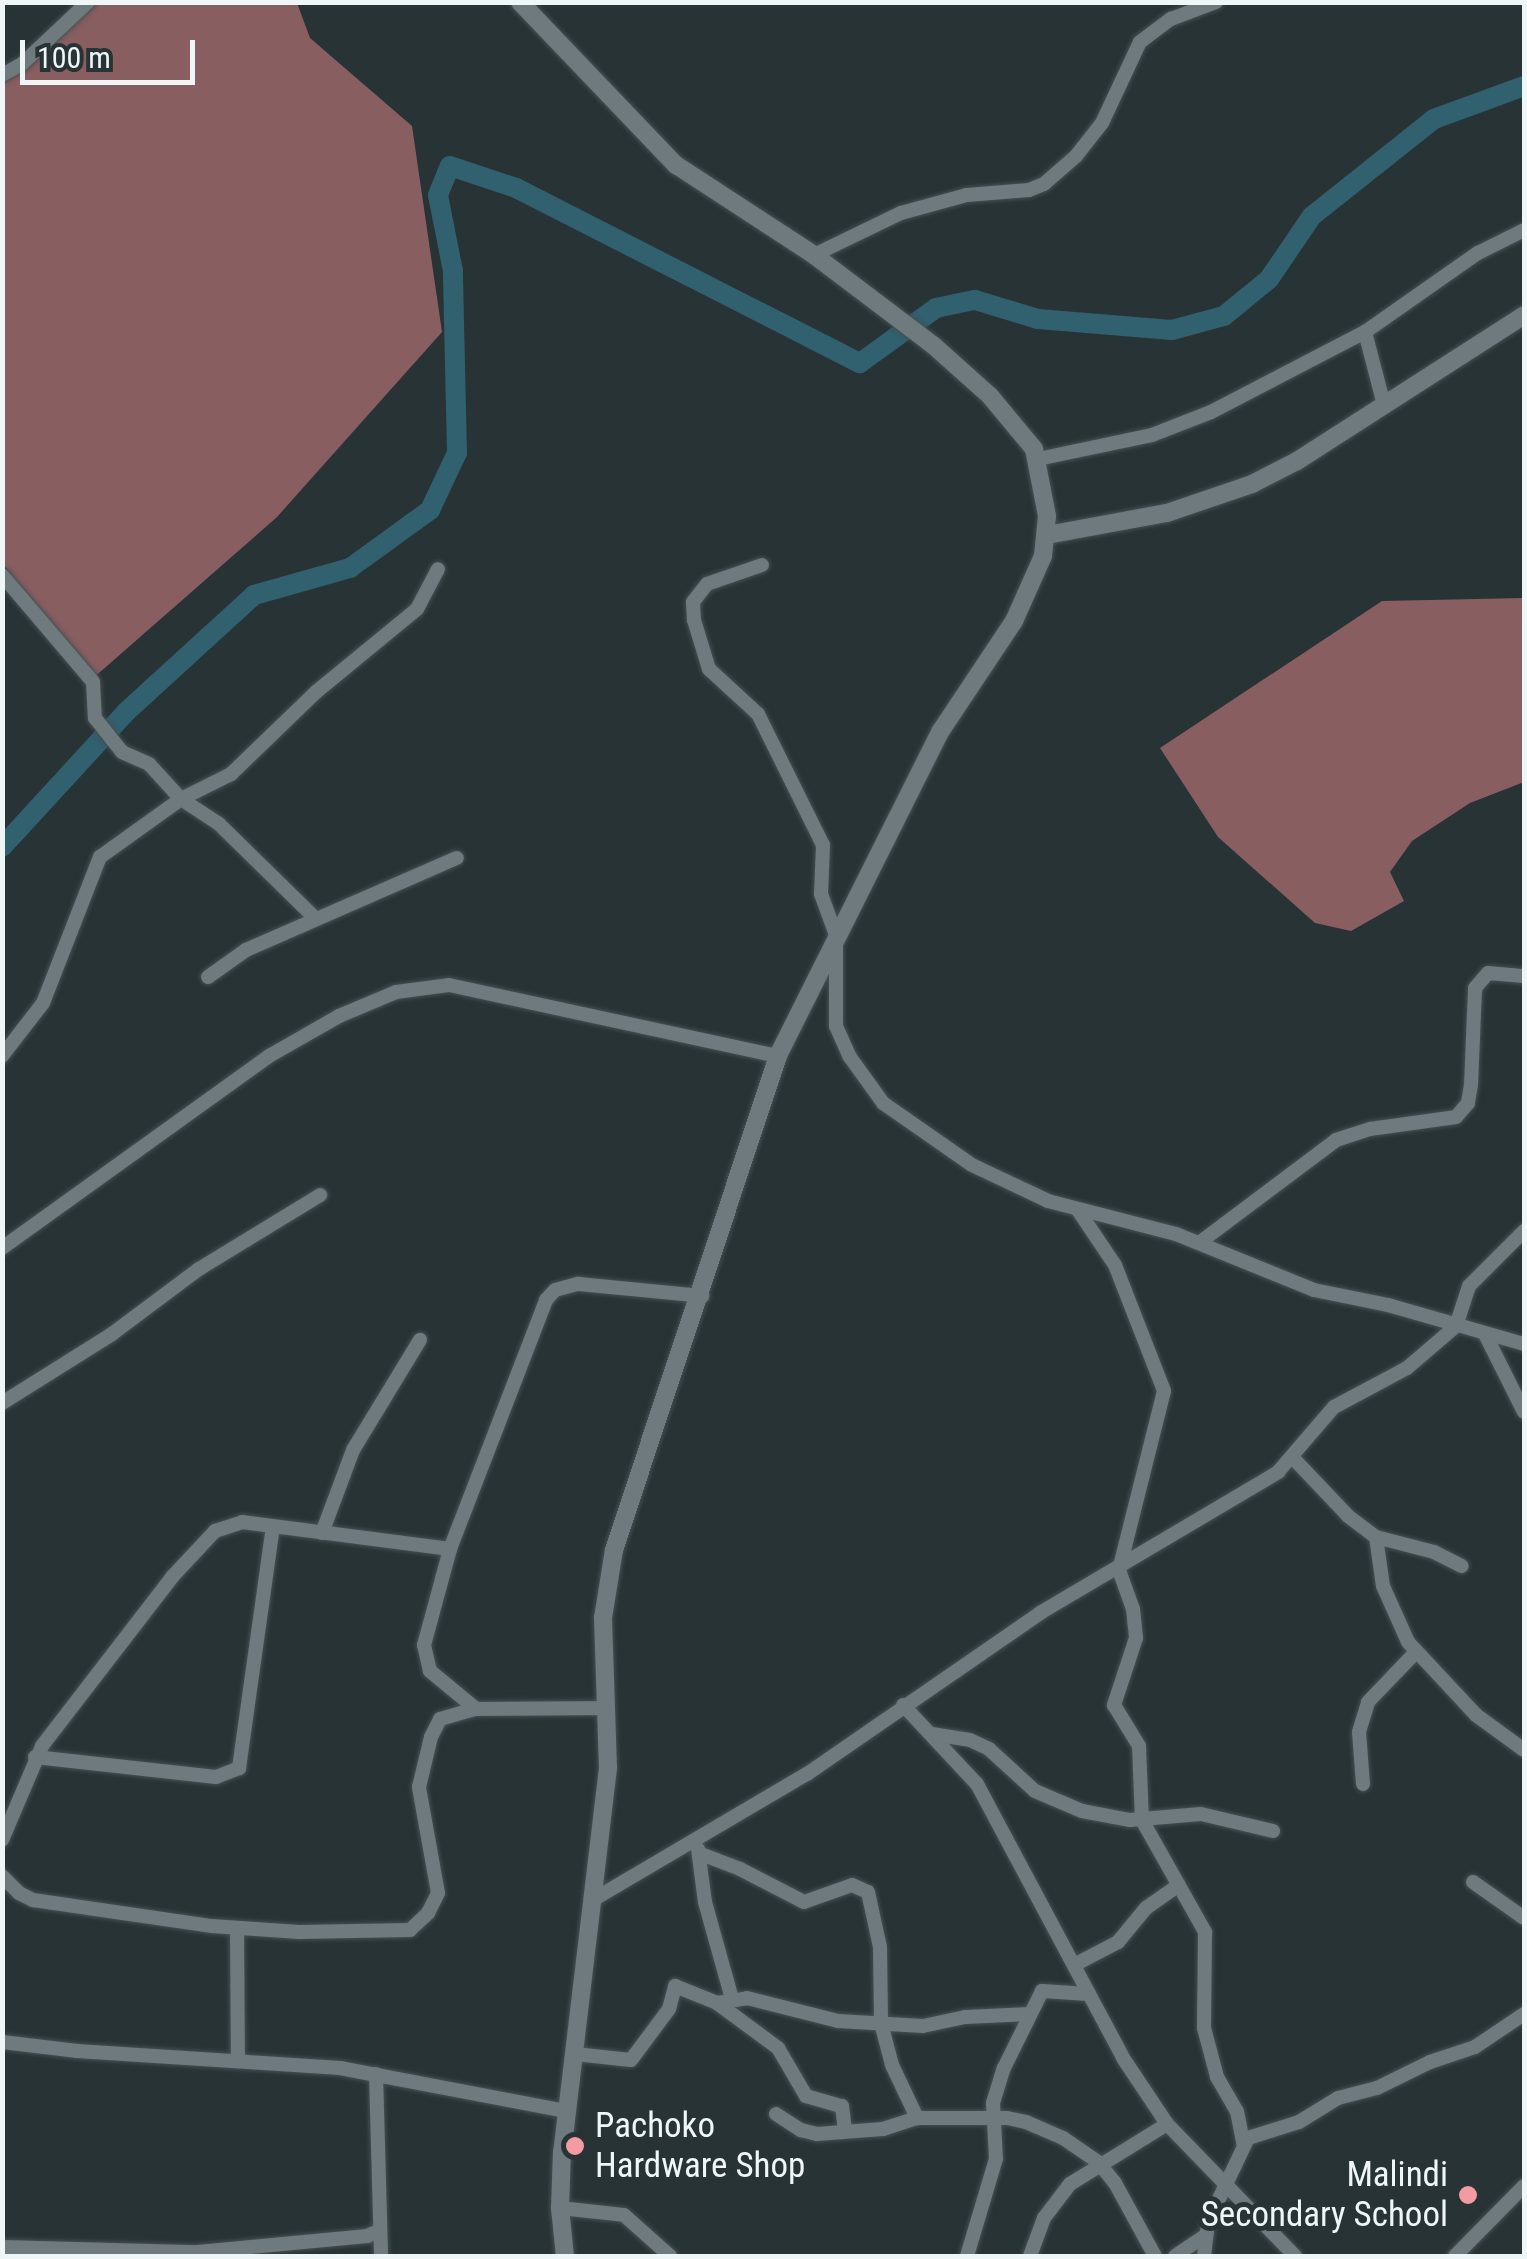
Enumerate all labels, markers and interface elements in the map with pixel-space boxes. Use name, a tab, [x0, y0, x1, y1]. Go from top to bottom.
scale bar	[25, 20, 200, 82]
text: 100 m	[37, 40, 111, 75]
place label: Pachoko Hardware Shop	[595, 2105, 805, 2187]
marker: Pachoko Hardware Shop	[564, 2135, 586, 2157]
place label: Malindi Secondary School	[1201, 2154, 1448, 2236]
marker: Malindi Secondary School	[1457, 2184, 1479, 2206]

